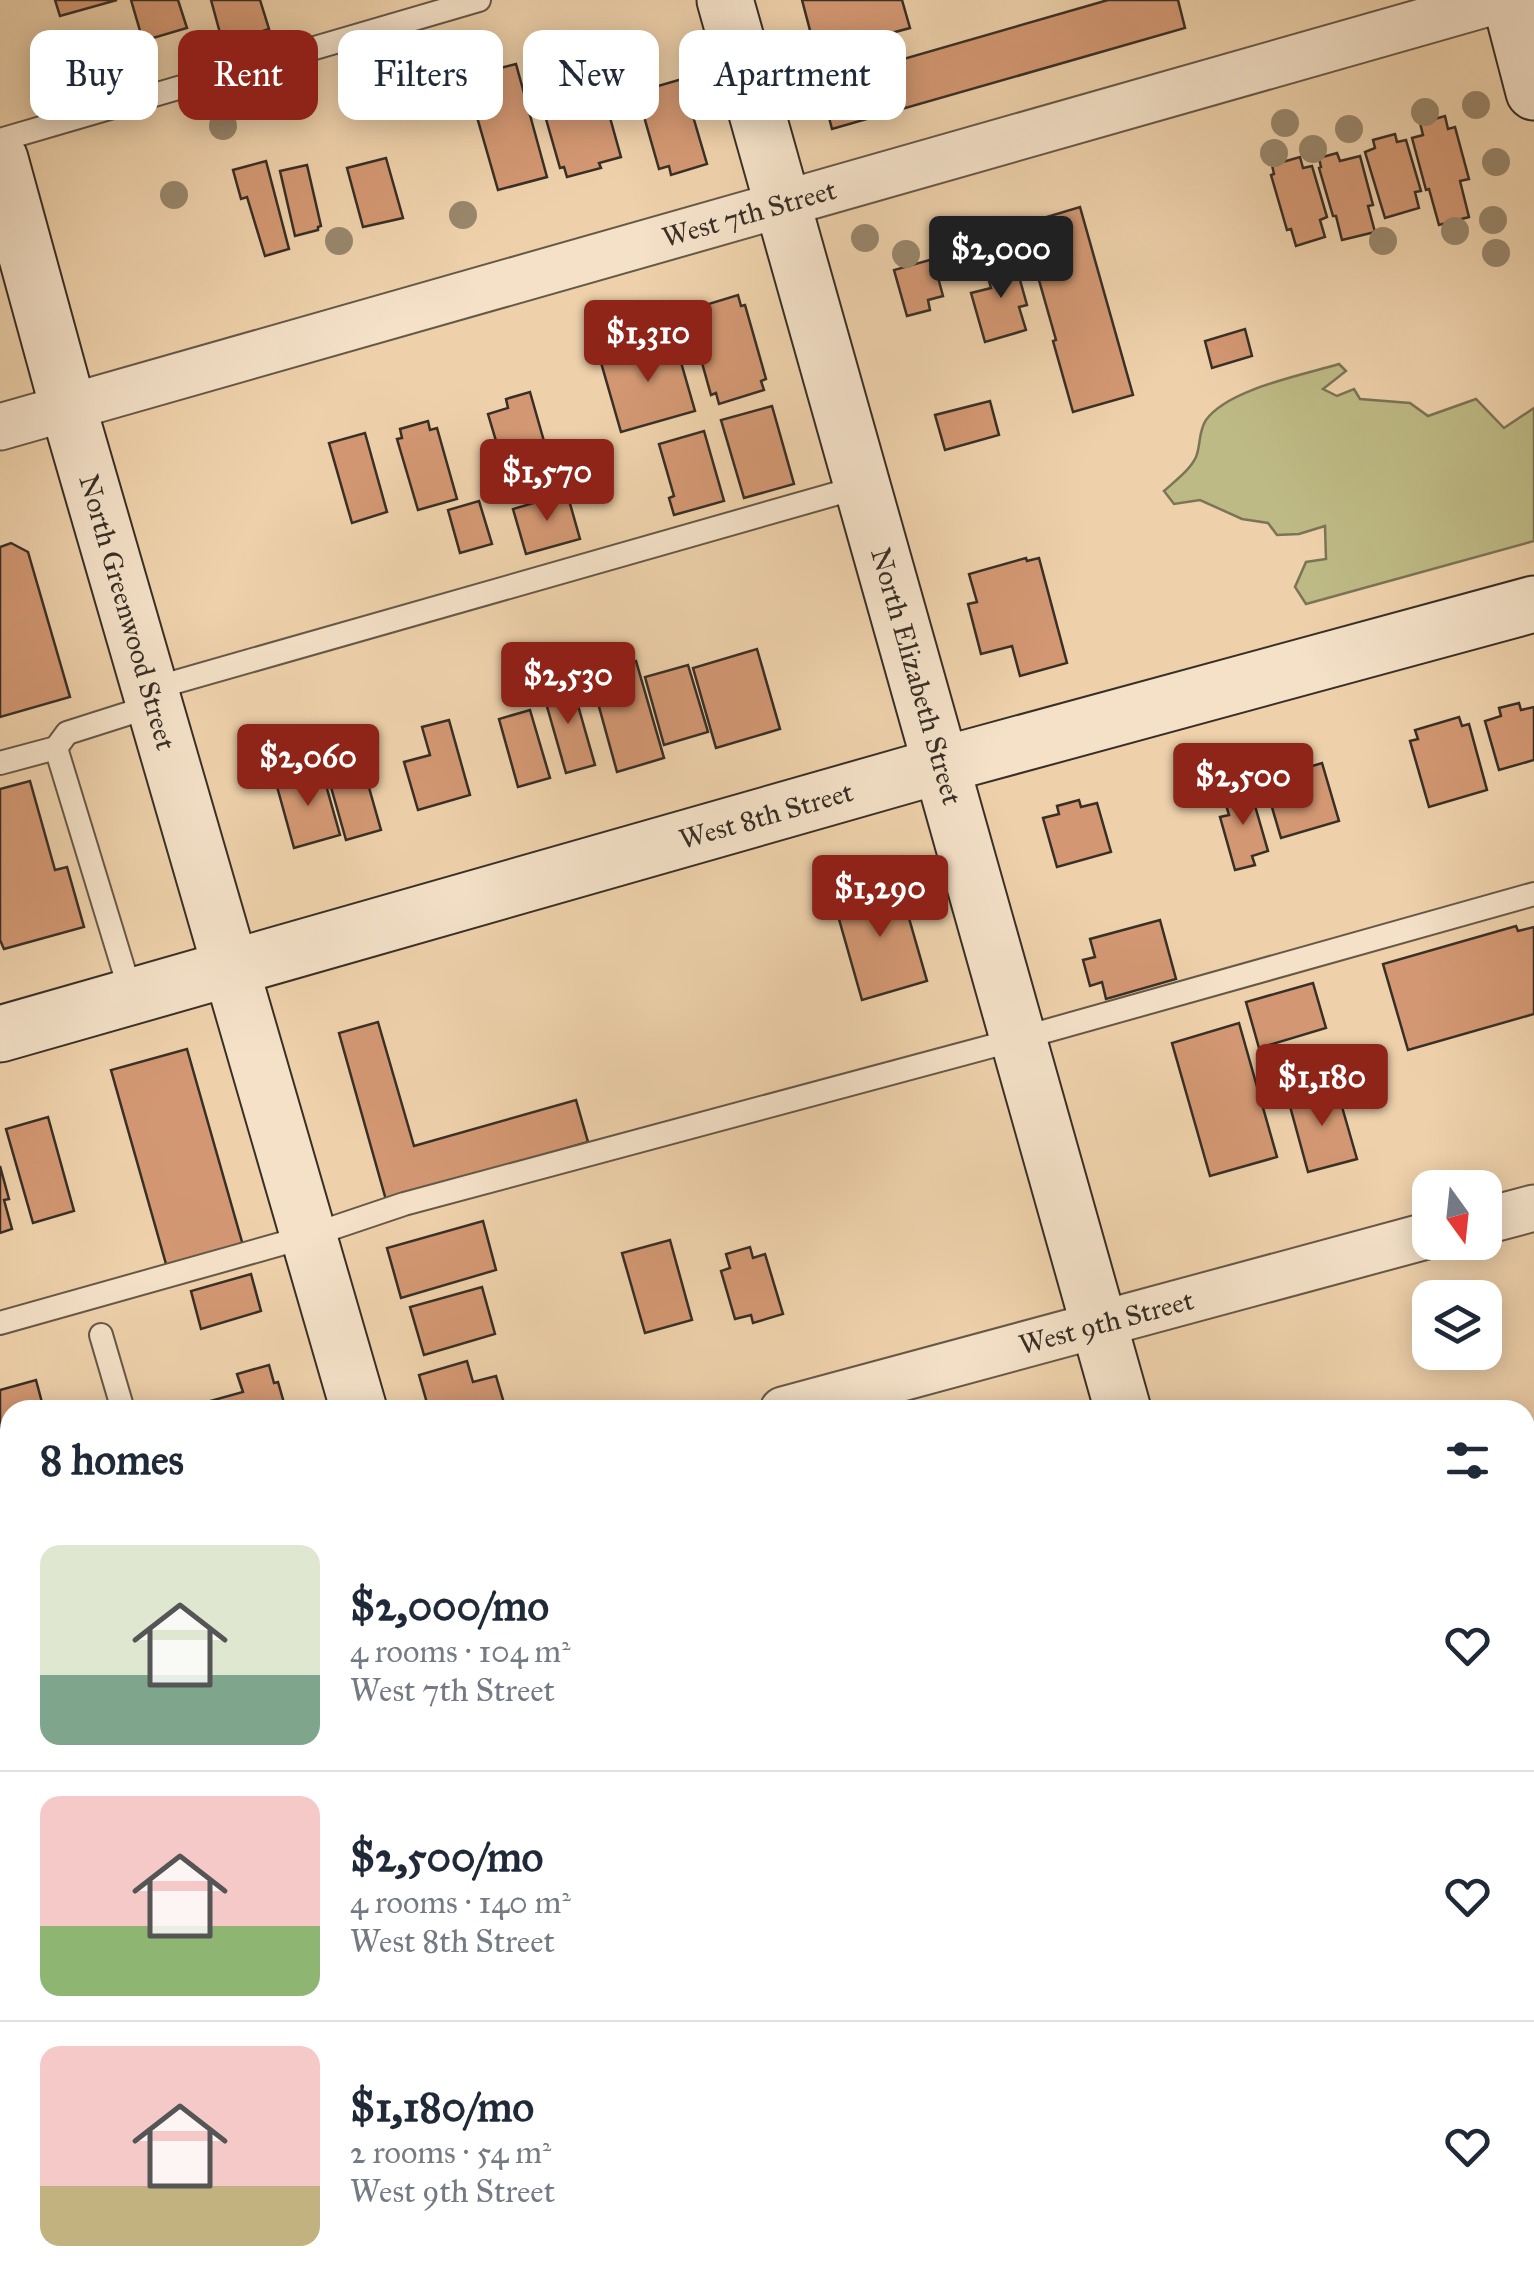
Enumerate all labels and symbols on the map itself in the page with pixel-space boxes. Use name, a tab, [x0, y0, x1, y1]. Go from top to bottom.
street label: West 7th Street	[658, 172, 840, 255]
pin: $2,000	[920, 216, 1082, 301]
pin: $1,310	[567, 300, 729, 385]
pin: $1,570	[466, 439, 628, 524]
street label: North Greenwood Street	[71, 470, 184, 754]
street label: North Elizabeth Street	[863, 544, 970, 809]
pin: $2,530	[487, 642, 649, 727]
pin: $2,060	[227, 724, 389, 809]
pin: $2,500	[1162, 743, 1324, 828]
street label: West 8th Street	[675, 774, 857, 857]
pin: $1,290	[799, 855, 961, 940]
pin: $1,180	[1241, 1044, 1403, 1129]
north arrow	[1412, 1170, 1502, 1260]
street label: West 9th Street	[1015, 1282, 1197, 1363]

